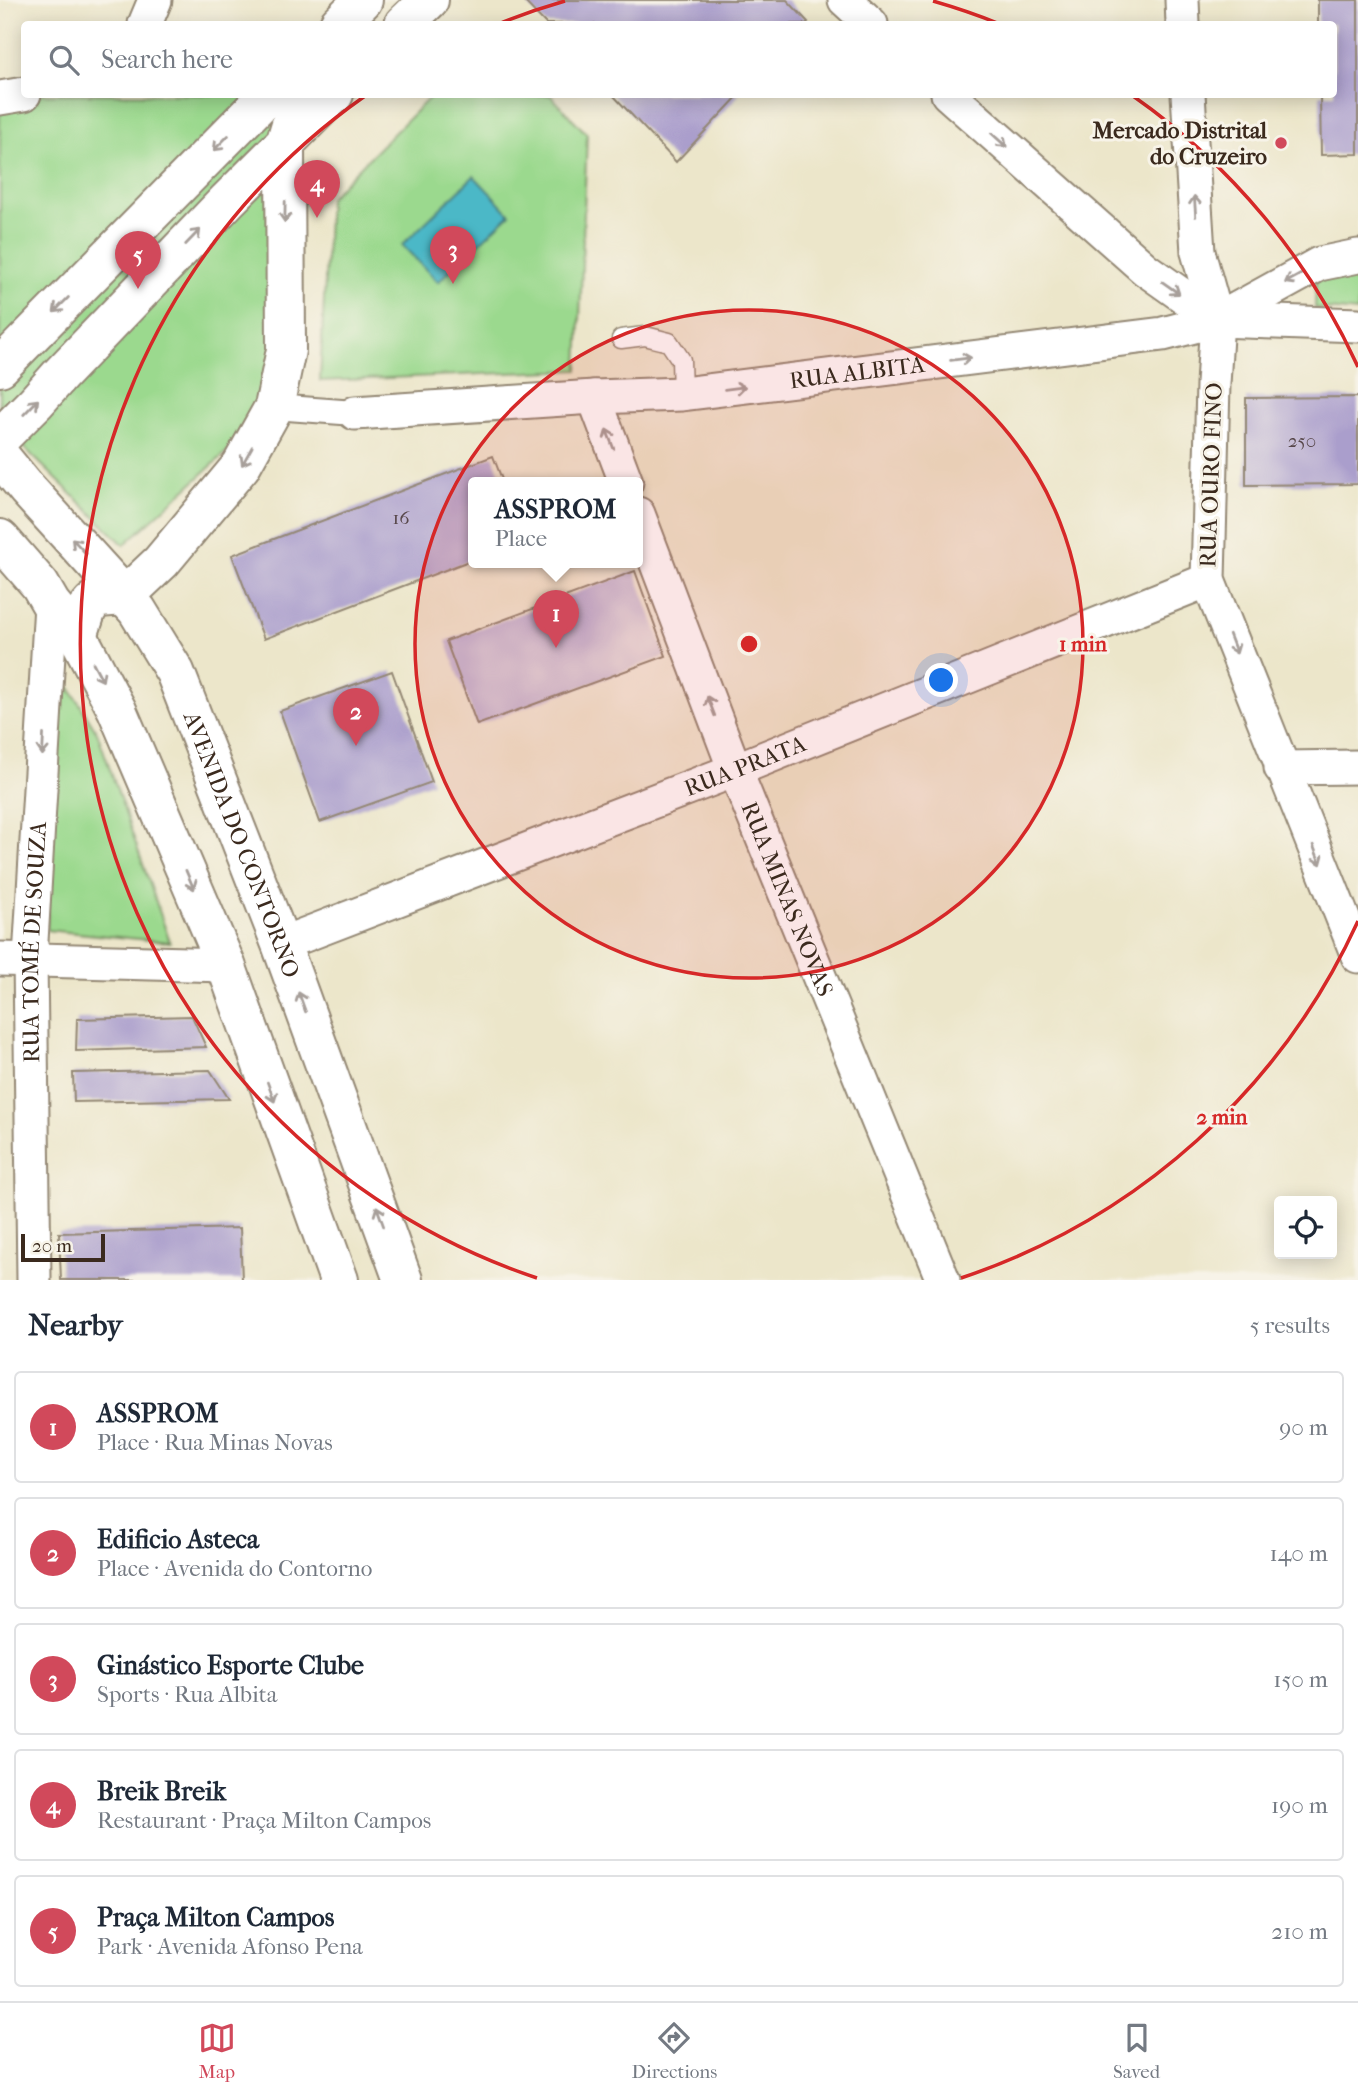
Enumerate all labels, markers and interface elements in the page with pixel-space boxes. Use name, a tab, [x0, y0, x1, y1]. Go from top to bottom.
search box	[21, 21, 1337, 98]
icon: search	[45, 41, 83, 79]
text: Search here	[101, 44, 233, 75]
place label: Mercado Distrital do Cruzeiro	[1093, 117, 1268, 170]
one-way arrow	[990, 132, 1008, 148]
one-way arrow	[213, 134, 230, 151]
marker: Mercado Distrital do Cruzeiro	[1273, 135, 1289, 151]
pin: 4	[294, 160, 340, 218]
one-way arrow	[1188, 195, 1201, 217]
one-way arrow	[278, 200, 292, 223]
pin: 3	[430, 226, 476, 284]
one-way arrow	[184, 228, 201, 245]
pin: 5	[115, 231, 161, 289]
one-way arrow	[1284, 272, 1305, 285]
one-way arrow	[1161, 281, 1180, 295]
one-way arrow	[53, 296, 70, 313]
street label: RUA ALBITA	[788, 350, 927, 394]
one-way arrow	[949, 353, 972, 366]
one-way arrow	[723, 381, 746, 394]
street label: RUA OURO FINO	[1194, 382, 1228, 568]
one-way arrow	[23, 399, 40, 416]
one-way arrow	[602, 429, 615, 451]
house number: 250	[1288, 430, 1316, 452]
one-way arrow	[240, 445, 254, 465]
popup	[468, 477, 643, 568]
text: ASSPROM	[495, 494, 616, 525]
house number: 16	[393, 507, 410, 529]
text: Place	[495, 525, 547, 552]
one-way arrow	[70, 538, 87, 555]
pin: 1	[533, 590, 579, 648]
centre of rings	[737, 632, 761, 656]
text: 1 min	[1059, 632, 1108, 656]
one-way arrow	[1227, 633, 1240, 654]
one-way arrow	[91, 661, 105, 682]
your location	[924, 663, 958, 697]
pin: 2	[333, 688, 379, 746]
one-way arrow	[704, 695, 716, 717]
street label: AVENIDA DO CONTORNO	[178, 707, 306, 981]
street label: RUA PRATA	[680, 729, 811, 802]
one-way arrow	[36, 733, 49, 756]
street label: RUA MINAS NOVAS	[736, 798, 839, 1000]
street label: RUA TOMÉ DE SOUZA	[16, 820, 52, 1063]
one-way arrow	[1311, 844, 1324, 866]
one-way arrow	[184, 869, 197, 890]
one-way arrow	[295, 992, 307, 1014]
one-way arrow	[266, 1081, 279, 1103]
text: 2 min	[1196, 1105, 1248, 1129]
map controls	[1274, 1196, 1337, 1259]
button: locate	[1274, 1196, 1337, 1259]
one-way arrow	[373, 1205, 385, 1227]
scale bar	[21, 1231, 105, 1263]
text: 20 m	[32, 1235, 72, 1257]
text: Nearby	[28, 1308, 123, 1343]
text: 5 results	[1250, 1312, 1330, 1339]
text: ASSPROM	[97, 1398, 218, 1429]
text: 1	[49, 1414, 57, 1441]
text: 90 m	[1279, 1414, 1328, 1441]
text: Place · Rua Minas Novas	[97, 1429, 333, 1456]
text: Edificio Asteca	[97, 1524, 259, 1555]
text: 2	[47, 1540, 59, 1567]
text: 140 m	[1269, 1540, 1328, 1567]
text: Place · Avenida do Contorno	[97, 1555, 373, 1582]
text: Ginástico Esporte Clube	[97, 1650, 364, 1681]
text: 3	[48, 1666, 58, 1693]
text: 150 m	[1273, 1666, 1328, 1693]
text: Sports · Rua Albita	[97, 1681, 277, 1708]
text: Breik Breik	[97, 1776, 226, 1807]
text: 4	[46, 1792, 60, 1819]
text: 190 m	[1271, 1792, 1328, 1819]
text: Restaurant · Praça Milton Campos	[97, 1807, 431, 1834]
text: Praça Milton Campos	[97, 1902, 334, 1933]
text: 5	[48, 1918, 58, 1945]
text: 210 m	[1271, 1918, 1328, 1945]
text: Park · Avenida Afonso Pena	[97, 1933, 363, 1960]
tab: Map	[198, 2019, 236, 2083]
tab: Directions	[632, 2019, 717, 2083]
tab: Saved	[1113, 2019, 1160, 2083]

